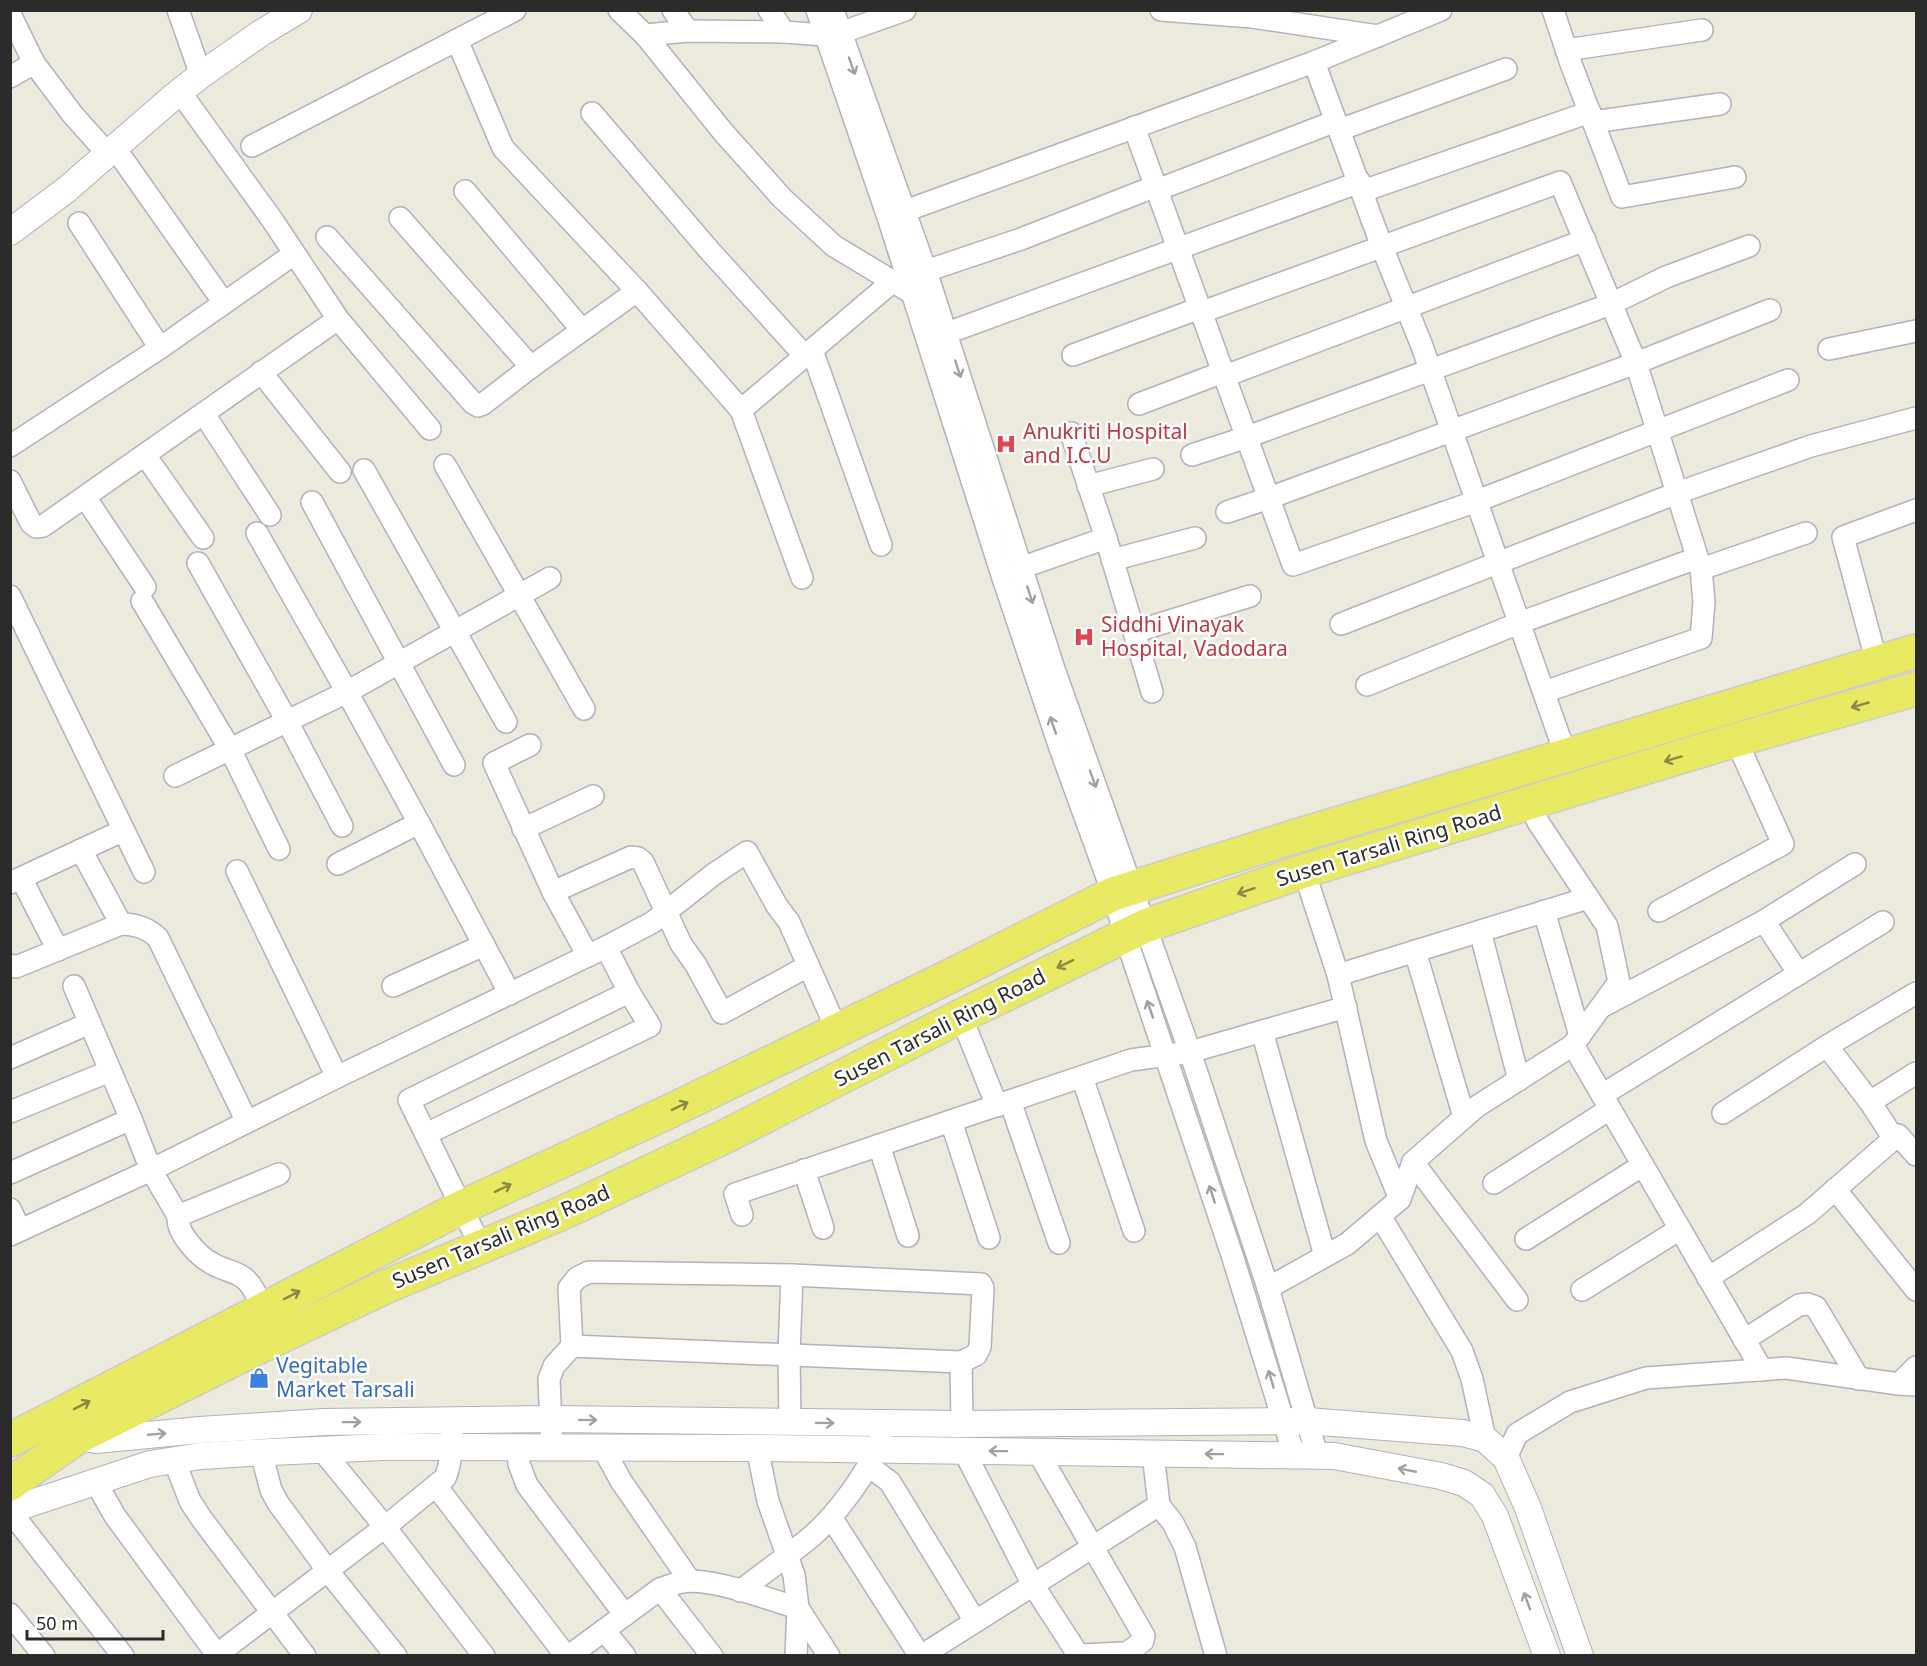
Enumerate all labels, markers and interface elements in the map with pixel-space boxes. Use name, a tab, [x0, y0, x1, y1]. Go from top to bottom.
one-way arrow	[848, 56, 859, 75]
one-way arrow	[954, 359, 965, 378]
place label: Anukriti Hospital and I.C.U	[1023, 417, 1188, 469]
hospital icon: Anukriti Hospital and I.C.U	[994, 432, 1018, 456]
one-way arrow	[1025, 585, 1036, 604]
place label: Siddhi Vinayak Hospital, Vadodara	[1101, 610, 1288, 662]
hospital icon: Siddhi Vinayak Hospital, Vadodara	[1072, 625, 1096, 649]
one-way arrow	[1851, 700, 1870, 711]
one-way arrow	[1046, 716, 1057, 735]
one-way arrow	[1664, 754, 1683, 765]
one-way arrow	[1088, 769, 1099, 788]
street label: Susen Tarsali Ring Road	[1273, 797, 1505, 893]
one-way arrow	[1237, 887, 1256, 898]
one-way arrow	[1057, 959, 1075, 971]
street label: Susen Tarsali Ring Road	[829, 962, 1050, 1093]
one-way arrow	[1144, 1000, 1155, 1019]
one-way arrow	[671, 1100, 689, 1112]
street label: Susen Tarsali Ring Road	[388, 1178, 614, 1295]
one-way arrow	[494, 1182, 512, 1194]
one-way arrow	[1205, 1185, 1216, 1204]
one-way arrow	[283, 1289, 301, 1301]
place label: Vegitable Market Tarsali	[276, 1351, 415, 1403]
shop icon: Vegitable Market Tarsali	[247, 1366, 271, 1390]
one-way arrow	[1265, 1370, 1276, 1389]
one-way arrow	[72, 1399, 90, 1410]
one-way arrow	[578, 1414, 598, 1426]
one-way arrow	[341, 1416, 361, 1428]
one-way arrow	[815, 1417, 835, 1428]
one-way arrow	[147, 1428, 166, 1439]
one-way arrow	[988, 1446, 1008, 1457]
one-way arrow	[1204, 1448, 1224, 1460]
one-way arrow	[1398, 1464, 1418, 1475]
one-way arrow	[1520, 1592, 1531, 1610]
scale bar	[27, 1603, 164, 1641]
text: 50 m	[36, 1611, 78, 1635]

